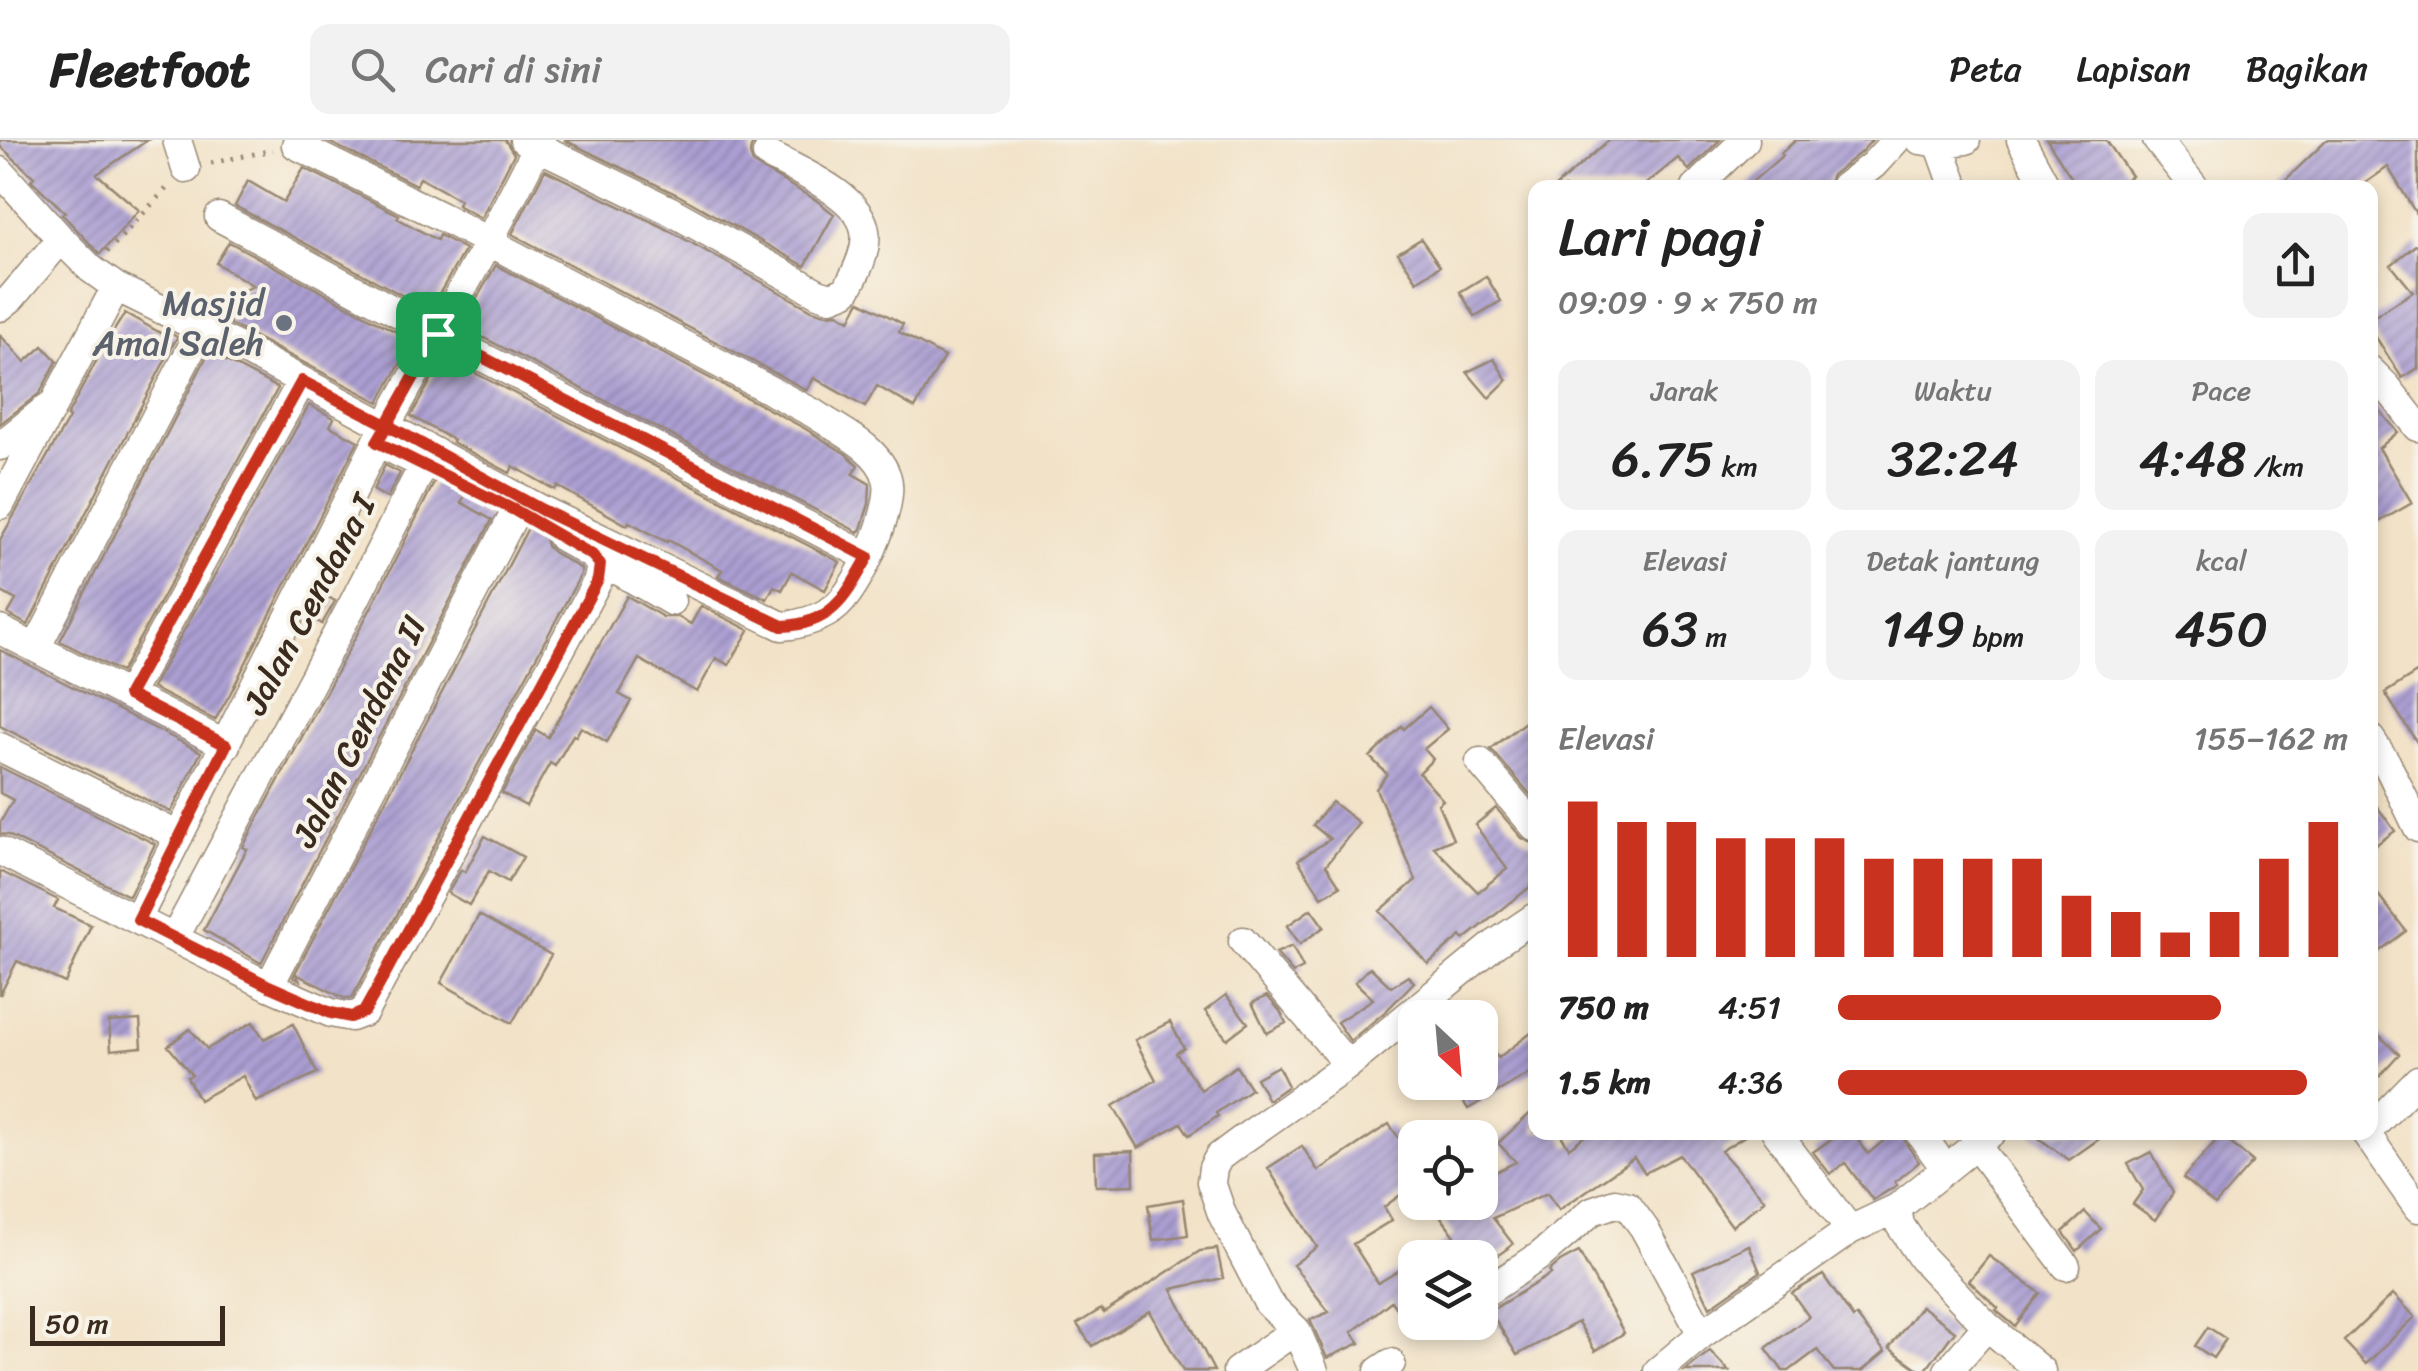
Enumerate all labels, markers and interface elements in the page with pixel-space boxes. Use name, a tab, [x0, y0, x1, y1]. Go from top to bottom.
search box	[310, 24, 1010, 114]
text: Fleetfoot	[50, 27, 250, 112]
text: Cari di sini	[425, 36, 601, 103]
text: Peta	[1949, 38, 2021, 100]
text: Lapisan	[2076, 38, 2191, 100]
text: Bagikan	[2246, 38, 2368, 100]
icon: search	[345, 42, 400, 97]
text: Lari pagi	[1558, 188, 1763, 285]
button: share	[2243, 213, 2348, 318]
place label: Masjid Amal Saleh	[92, 272, 267, 374]
text: 09:09 · 9 × 750 m	[1558, 274, 1818, 331]
pin	[396, 292, 481, 377]
icon: arrive	[411, 307, 466, 362]
marker: Masjid Amal Saleh	[273, 312, 295, 334]
text: Jarak	[1651, 366, 1718, 415]
text: Waktu	[1914, 366, 1992, 415]
text: Pace	[2192, 366, 2251, 415]
text: 6.75	[1612, 415, 1714, 504]
text: 32:24	[1887, 415, 2019, 504]
text: 4:48	[2139, 415, 2246, 504]
text: km	[1714, 442, 1758, 491]
text: /km	[2246, 442, 2304, 491]
street label: Jalan Cendana I	[224, 480, 394, 727]
text: Elevasi	[1643, 536, 1727, 585]
text: Detak jantung	[1866, 536, 2040, 585]
text: kcal	[2196, 536, 2247, 585]
text: 63	[1642, 585, 1698, 674]
text: 149	[1882, 585, 1965, 674]
text: 450	[2175, 585, 2268, 674]
street label: Jalan Cendana II	[273, 604, 444, 859]
text: m	[1698, 612, 1727, 661]
text: bpm	[1965, 612, 2024, 661]
text: Elevasi	[1558, 710, 1654, 767]
text: 155–162 m	[2194, 710, 2348, 767]
text: 750 m	[1558, 979, 1649, 1036]
text: 4:51	[1718, 979, 1781, 1036]
north arrow	[1398, 1000, 1498, 1100]
map controls	[1398, 1000, 1498, 1340]
text: 1.5 km	[1558, 1054, 1651, 1111]
text: 4:36	[1718, 1054, 1783, 1111]
button: locate	[1398, 1120, 1498, 1220]
button: layers	[1398, 1240, 1498, 1340]
text: 50 m	[45, 1299, 109, 1348]
scale bar	[30, 1301, 225, 1346]

